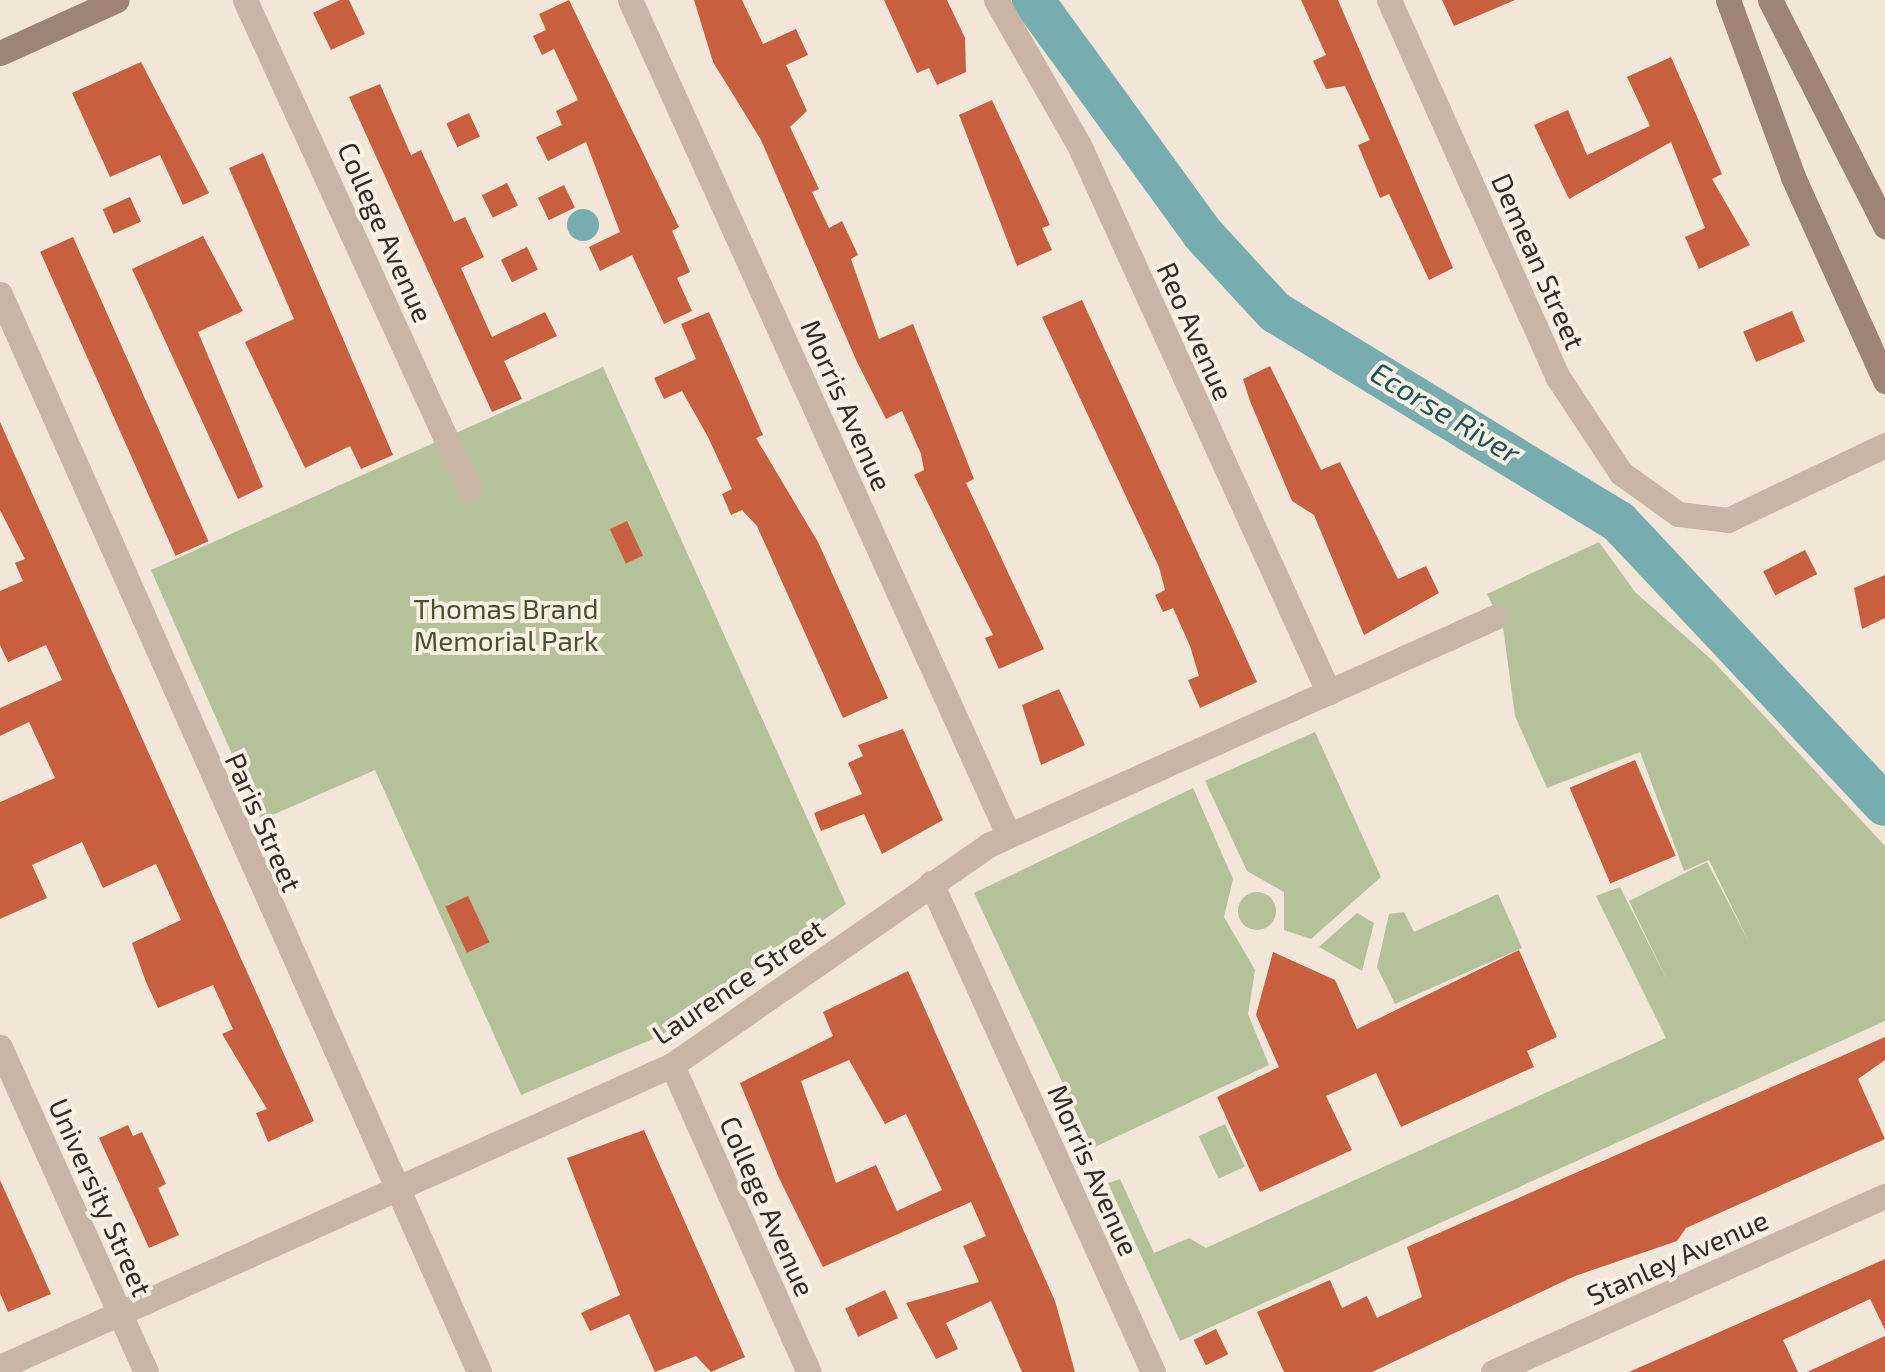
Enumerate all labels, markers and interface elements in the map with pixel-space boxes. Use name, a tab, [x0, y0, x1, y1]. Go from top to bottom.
street label: College Avenue	[331, 136, 441, 328]
street label: Demean Street	[1485, 168, 1593, 354]
street label: Reo Avenue	[1151, 256, 1241, 406]
street label: Morris Avenue	[794, 314, 900, 496]
water label: Ecorse River	[1365, 353, 1527, 471]
park label: Thomas Brand Memorial Park	[413, 591, 599, 657]
street label: Paris Street	[219, 747, 309, 897]
street label: Laurence Street	[646, 911, 830, 1051]
street label: Morris Avenue	[1041, 1079, 1147, 1261]
street label: University Street	[42, 1093, 160, 1301]
street label: College Avenue	[713, 1110, 823, 1302]
street label: Stanley Avenue	[1581, 1202, 1773, 1312]

